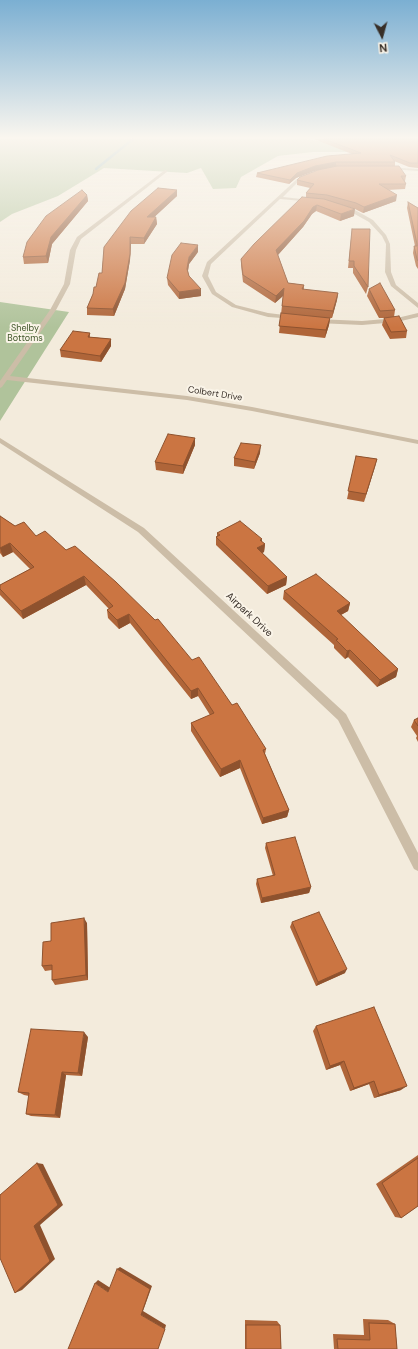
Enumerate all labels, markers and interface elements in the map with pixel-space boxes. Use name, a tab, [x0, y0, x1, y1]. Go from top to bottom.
north arrow	[362, 16, 402, 56]
text: N	[379, 41, 388, 55]
park label: Shelby Bottoms	[7, 324, 43, 345]
street label: Colbert Drive	[187, 384, 243, 404]
street label: Airpark Drive	[223, 590, 275, 640]

